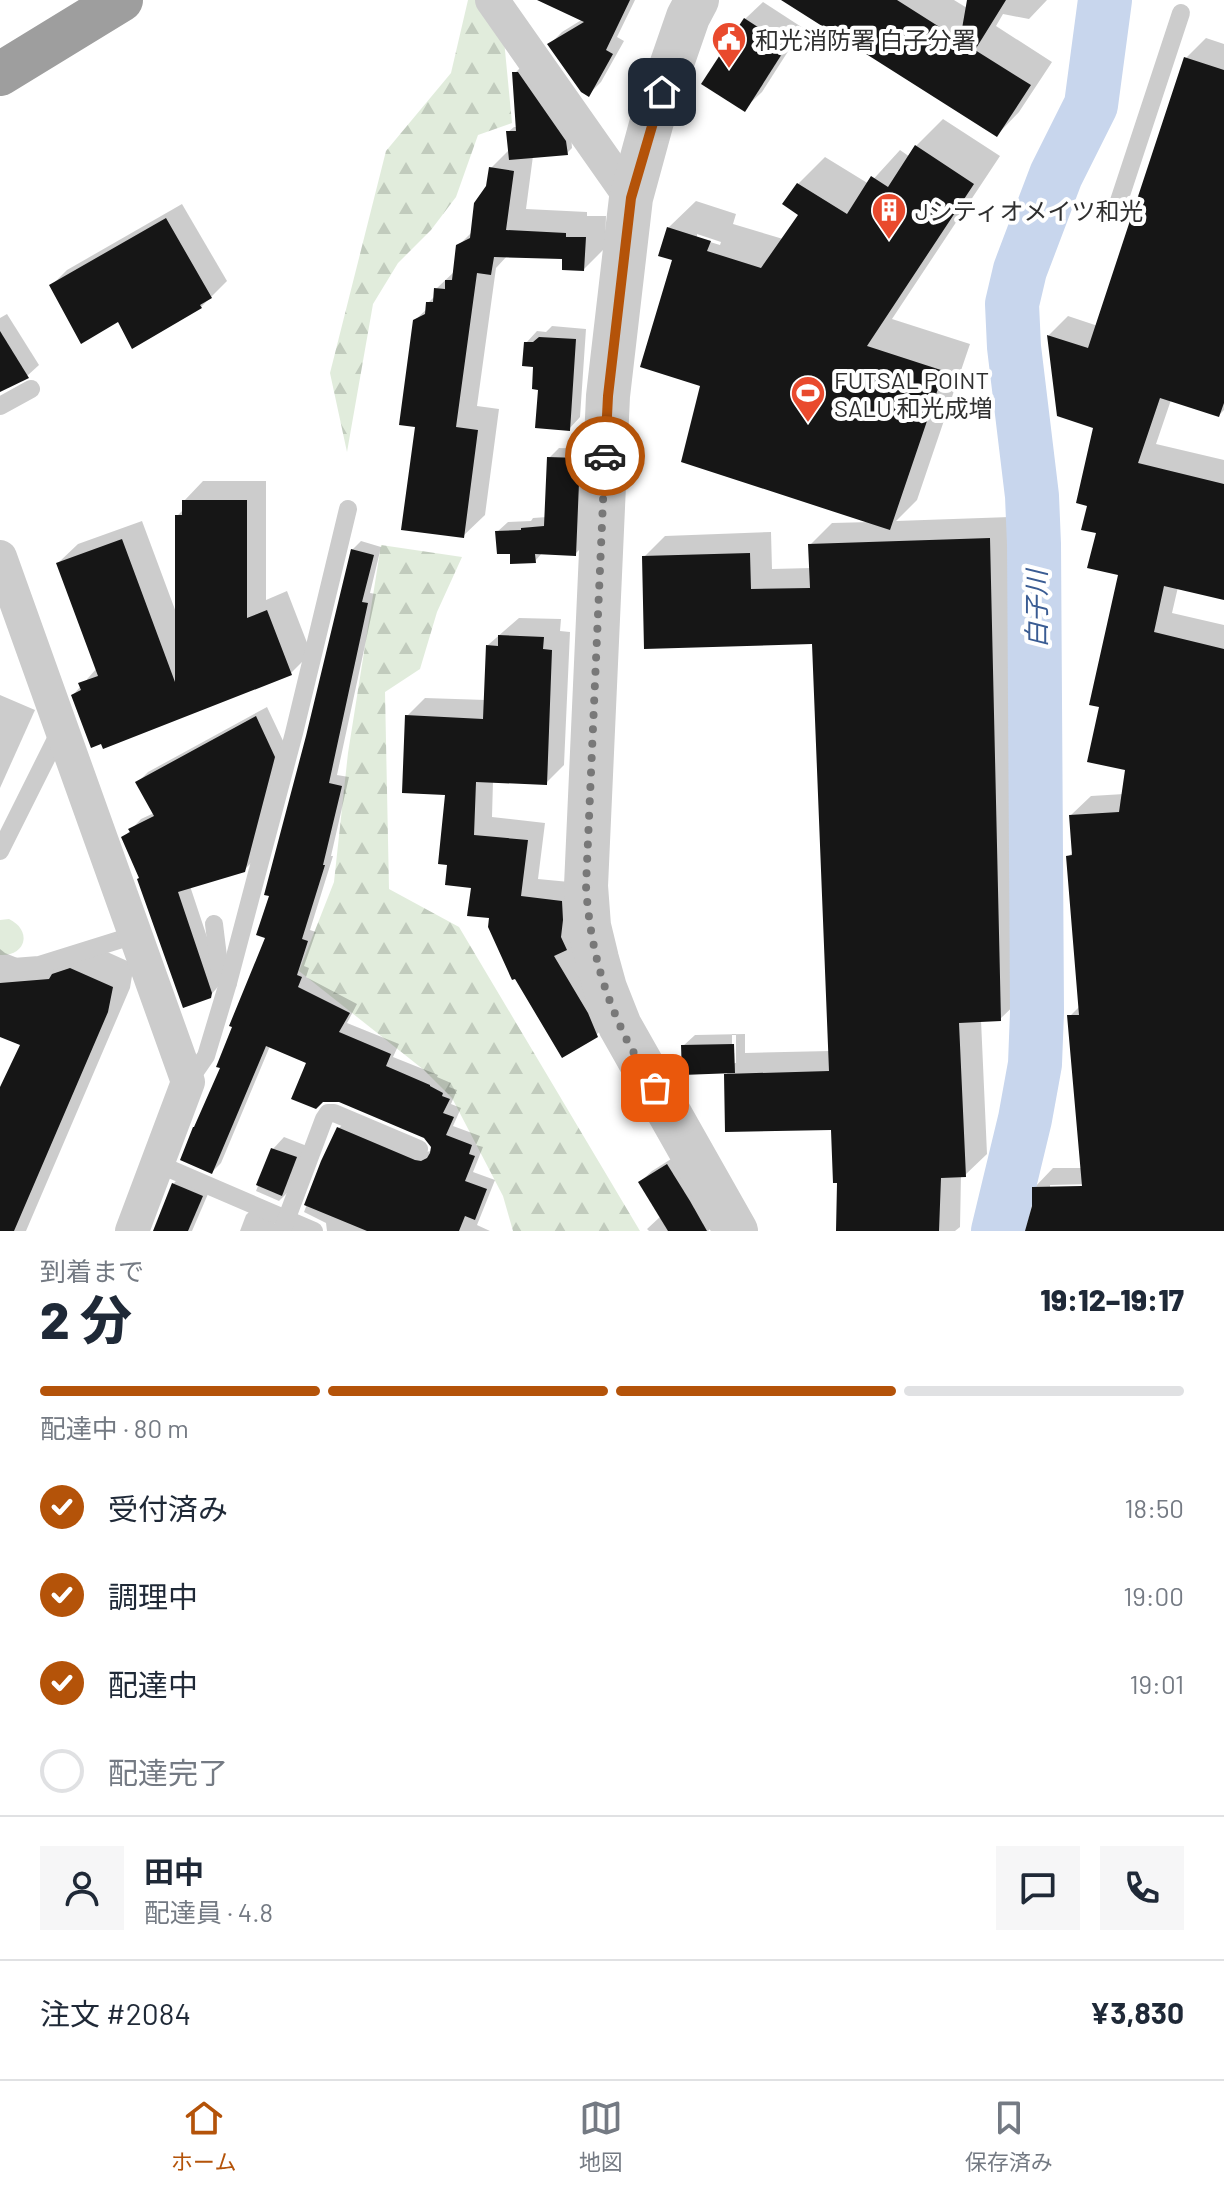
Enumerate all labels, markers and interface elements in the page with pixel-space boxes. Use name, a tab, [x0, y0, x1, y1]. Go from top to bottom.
public building icon: 和光消防署 白子分署	[710, 20, 748, 70]
place label: 和光消防署 白子分署	[755, 25, 976, 54]
pin	[628, 58, 696, 126]
icon: home	[640, 70, 684, 114]
building icon: Jシティオメイツ和光	[870, 191, 908, 241]
place label: Jシティオメイツ和光	[915, 196, 1143, 225]
place label: FUTSAL POINT SALU 和光成増	[834, 365, 993, 422]
sports icon: FUTSAL POINT SALU 和光成増	[789, 374, 827, 424]
courier	[565, 416, 645, 496]
icon: car	[583, 434, 627, 478]
water label: 白子川	[1020, 567, 1051, 648]
pin	[621, 1054, 689, 1122]
icon: bag	[633, 1066, 677, 1110]
text: 到着まで	[40, 1255, 144, 1286]
text: 19:12–19:17	[1040, 1281, 1184, 1317]
text: 2 分	[40, 1287, 132, 1349]
text: 配達中 · 80 m	[40, 1412, 189, 1443]
icon: check	[40, 1485, 84, 1529]
text: 受付済み	[108, 1490, 228, 1526]
text: 18:50	[1124, 1492, 1184, 1523]
icon: check	[40, 1573, 84, 1617]
text: 調理中	[108, 1578, 198, 1614]
text: 19:00	[1123, 1580, 1184, 1611]
icon: check	[40, 1661, 84, 1705]
text: 配達中	[108, 1666, 198, 1702]
text: 19:01	[1129, 1668, 1184, 1699]
text: 配達完了	[108, 1754, 228, 1790]
button: person	[40, 1846, 124, 1930]
button: chat	[996, 1846, 1080, 1930]
button: phone	[1100, 1846, 1184, 1930]
text: 田中	[144, 1853, 204, 1889]
text: 配達員 · 4.8	[144, 1896, 273, 1927]
text: ¥3,830	[1090, 1994, 1184, 2030]
text: 注文 #2084	[40, 1995, 191, 2031]
tab: ホーム	[171, 2096, 236, 2176]
tab: 地図	[579, 2096, 623, 2176]
tab: 保存済み	[965, 2096, 1053, 2176]

